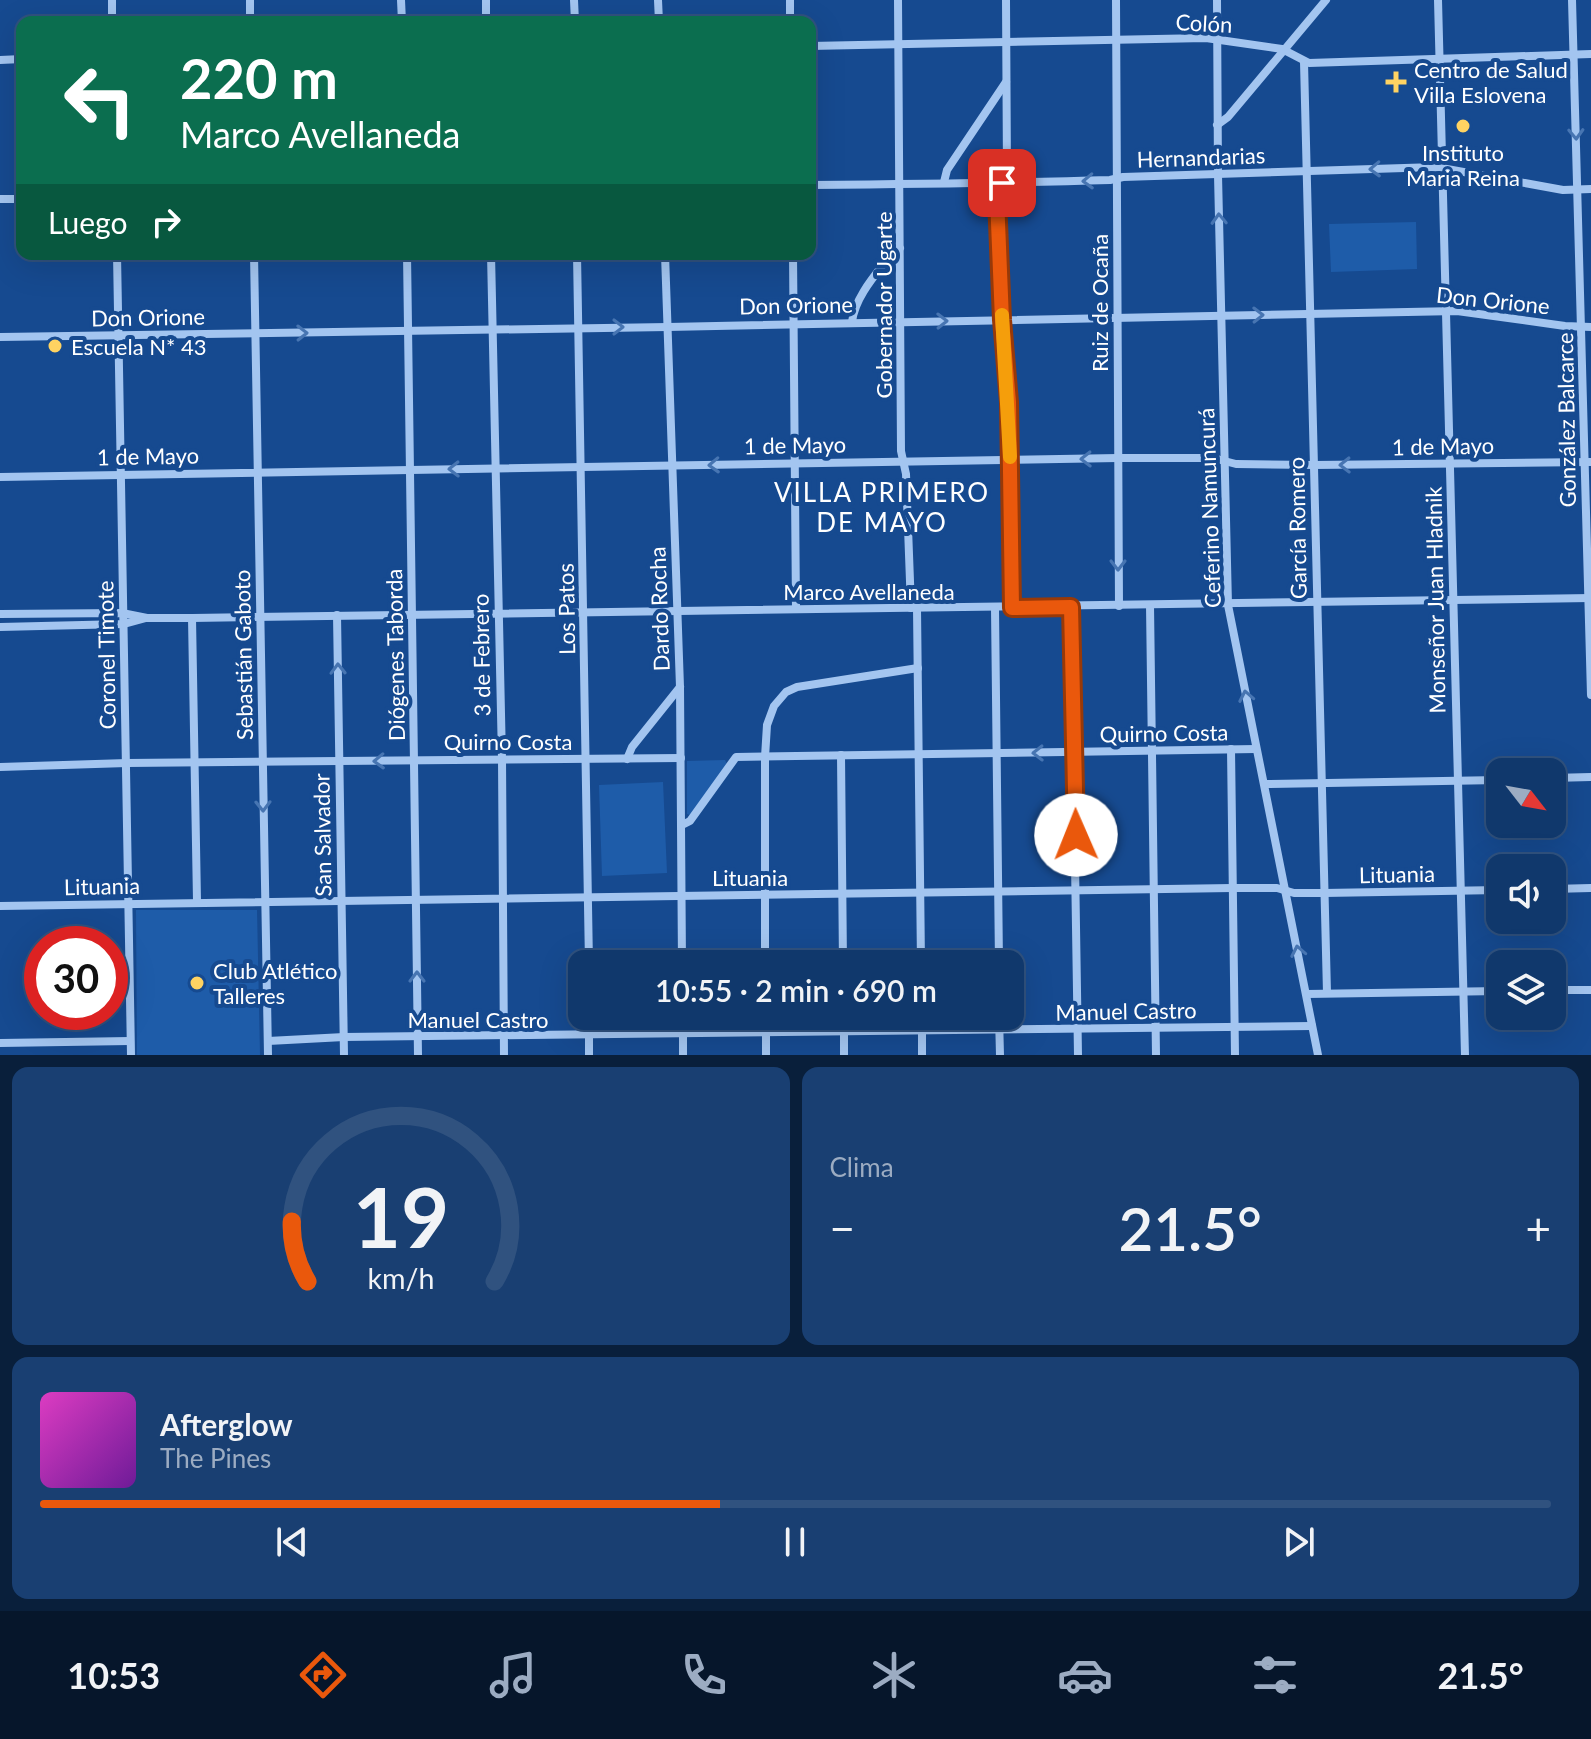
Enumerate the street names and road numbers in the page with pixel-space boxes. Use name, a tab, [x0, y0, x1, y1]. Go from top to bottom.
street label: Colón	[1175, 8, 1233, 38]
street label: Hernandarias	[1136, 141, 1266, 173]
street label: Gobernador Ugarte	[870, 211, 897, 399]
street label: Ruiz de Ocaña	[1086, 234, 1113, 372]
street label: Don Orione	[1435, 281, 1551, 319]
street label: Don Orione	[739, 291, 853, 319]
street label: Don Orione	[91, 303, 205, 331]
street label: González Balcarce	[1551, 332, 1581, 508]
street label: Ceferino Namuncurá	[1192, 407, 1226, 609]
street label: 1 de Mayo	[744, 431, 846, 459]
street label: 1 de Mayo	[1392, 432, 1494, 460]
street label: 1 de Mayo	[97, 442, 199, 470]
street label: García Romero	[1282, 457, 1312, 599]
street label: Monseñor Juan Hladnik	[1420, 485, 1450, 714]
street label: Dardo Rocha	[643, 546, 675, 672]
street label: Los Patos	[552, 563, 580, 655]
street label: Diógenes Taborda	[380, 569, 410, 741]
street label: Sebastián Gaboto	[228, 570, 258, 740]
street label: Marco Avellaneda	[783, 578, 955, 605]
street label: Coronel Timote	[91, 580, 121, 730]
street label: 3 de Febrero	[466, 593, 496, 717]
street label: Quirno Costa	[1099, 718, 1229, 748]
street label: Quirno Costa	[444, 728, 572, 755]
street label: San Salvador	[307, 773, 337, 897]
street label: Lituania	[1359, 860, 1435, 888]
street label: Lituania	[712, 864, 788, 891]
street label: Lituania	[64, 872, 140, 900]
street label: Manuel Castro	[1055, 996, 1197, 1026]
street label: Manuel Castro	[407, 1006, 549, 1033]

